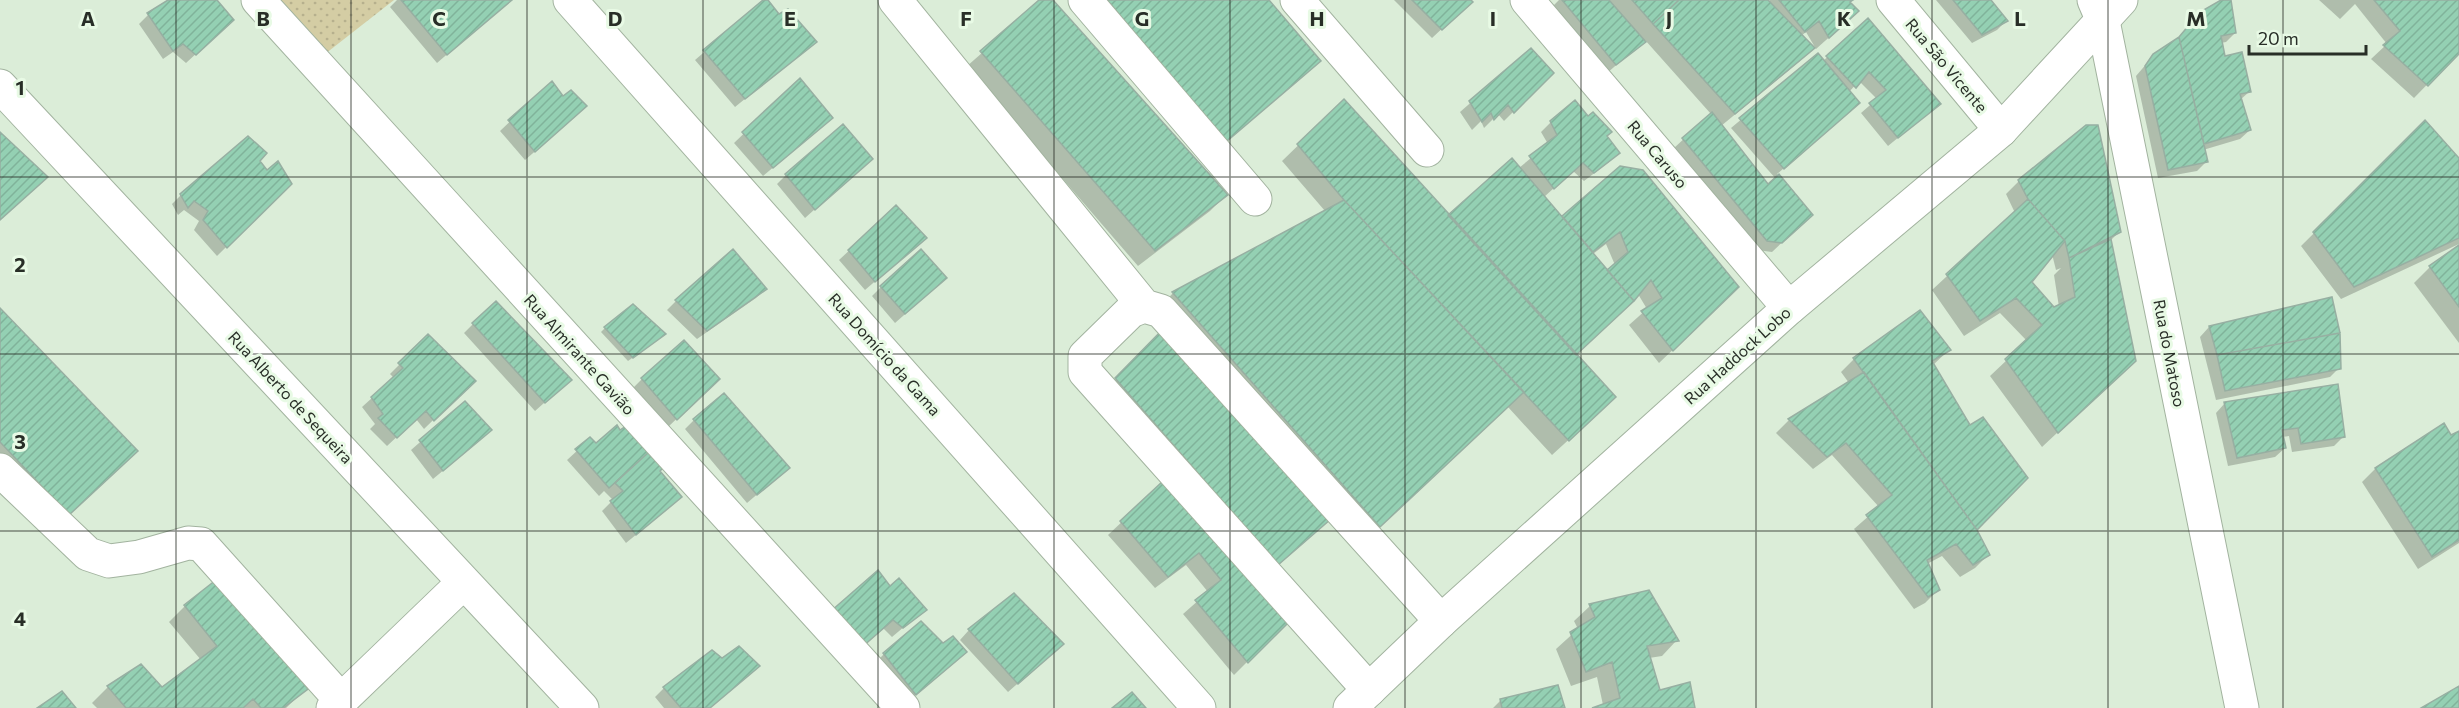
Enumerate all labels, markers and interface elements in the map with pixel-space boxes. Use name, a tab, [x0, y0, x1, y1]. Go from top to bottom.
text: A	[81, 6, 95, 30]
text: B	[256, 6, 270, 30]
text: C	[432, 6, 446, 30]
text: D	[608, 6, 622, 30]
text: E	[784, 6, 796, 30]
text: F	[960, 6, 972, 30]
text: G	[1135, 6, 1149, 30]
text: H	[1310, 6, 1325, 30]
text: I	[1490, 6, 1496, 30]
text: J	[1666, 6, 1672, 30]
text: K	[1837, 6, 1851, 30]
text: L	[2014, 6, 2026, 30]
text: M	[2186, 6, 2206, 30]
street label: Rua São Vicente	[1902, 14, 1992, 116]
scale bar	[2249, 18, 2366, 56]
text: 20 m	[2258, 27, 2299, 49]
text: 1	[15, 75, 25, 99]
street label: Rua Caruso	[1624, 116, 1692, 192]
text: 2	[14, 252, 26, 276]
street label: Rua Domício da Gama	[825, 289, 945, 419]
street label: Rua Almirante Gavião	[521, 290, 639, 418]
street label: Rua do Matoso	[2150, 298, 2190, 408]
street label: Rua Haddock Lobo	[1680, 302, 1794, 408]
street label: Rua Alberto de Sequeira	[225, 327, 357, 467]
text: 3	[14, 429, 26, 453]
text: 4	[14, 606, 26, 630]

